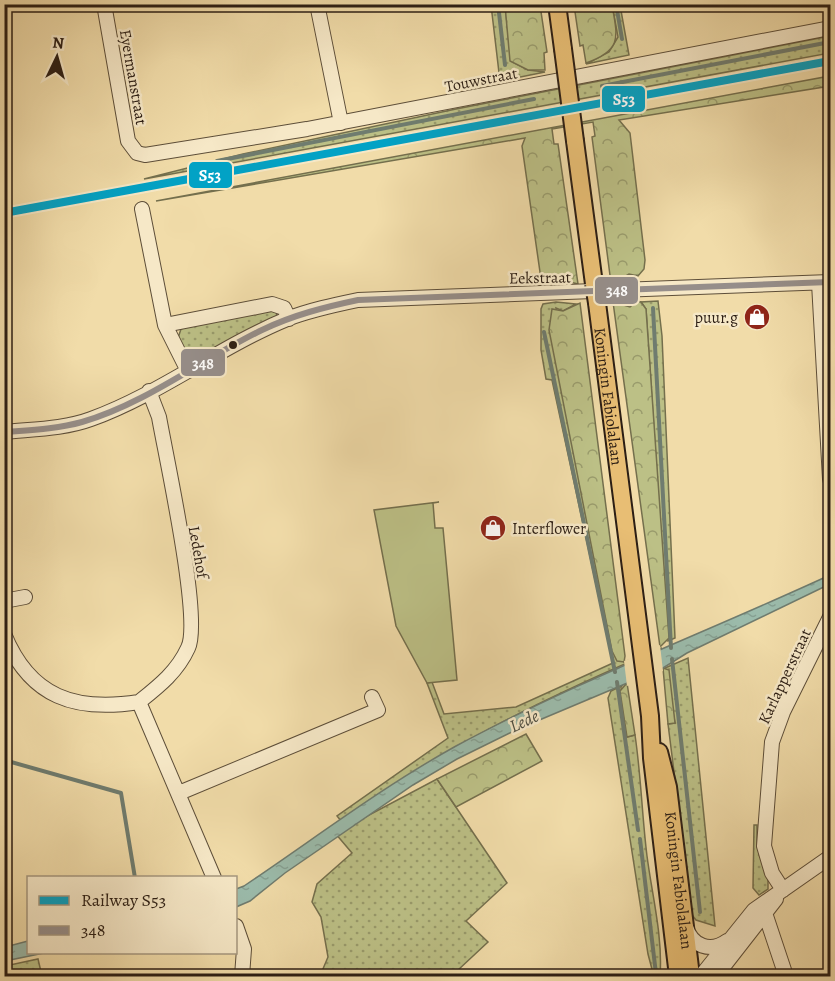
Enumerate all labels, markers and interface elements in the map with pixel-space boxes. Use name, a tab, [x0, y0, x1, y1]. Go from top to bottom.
north arrow	[27, 27, 87, 87]
street label: Eyermanstraat	[114, 28, 152, 127]
text: N	[51, 32, 65, 55]
street label: Touwstraat	[443, 62, 519, 98]
line badge: S53	[601, 85, 646, 113]
text: S53	[613, 89, 635, 111]
line badge: S53	[188, 161, 233, 189]
text: S53	[199, 165, 221, 187]
street label: Eekstraat	[509, 266, 571, 290]
line badge: 348	[594, 276, 639, 305]
text: 348	[606, 280, 628, 302]
shop icon: puur.g	[742, 302, 772, 332]
place label: puur.g	[694, 307, 738, 329]
street label: Koningin Fabiolalaan	[588, 326, 628, 467]
unlabelled marker	[227, 339, 239, 351]
line badge: 348	[180, 348, 226, 377]
text: 348	[192, 353, 214, 375]
shop icon: Interflower	[478, 513, 508, 543]
place label: Interflower	[512, 518, 586, 540]
street label: Ledehof	[183, 524, 214, 583]
street label: Karlapperstraat	[753, 625, 817, 728]
water label: Lede	[505, 704, 543, 738]
street label: Koningin Fabiolalaan	[659, 810, 698, 951]
legend	[27, 876, 237, 954]
text: Railway S53	[81, 888, 166, 912]
text: 348	[81, 918, 105, 942]

